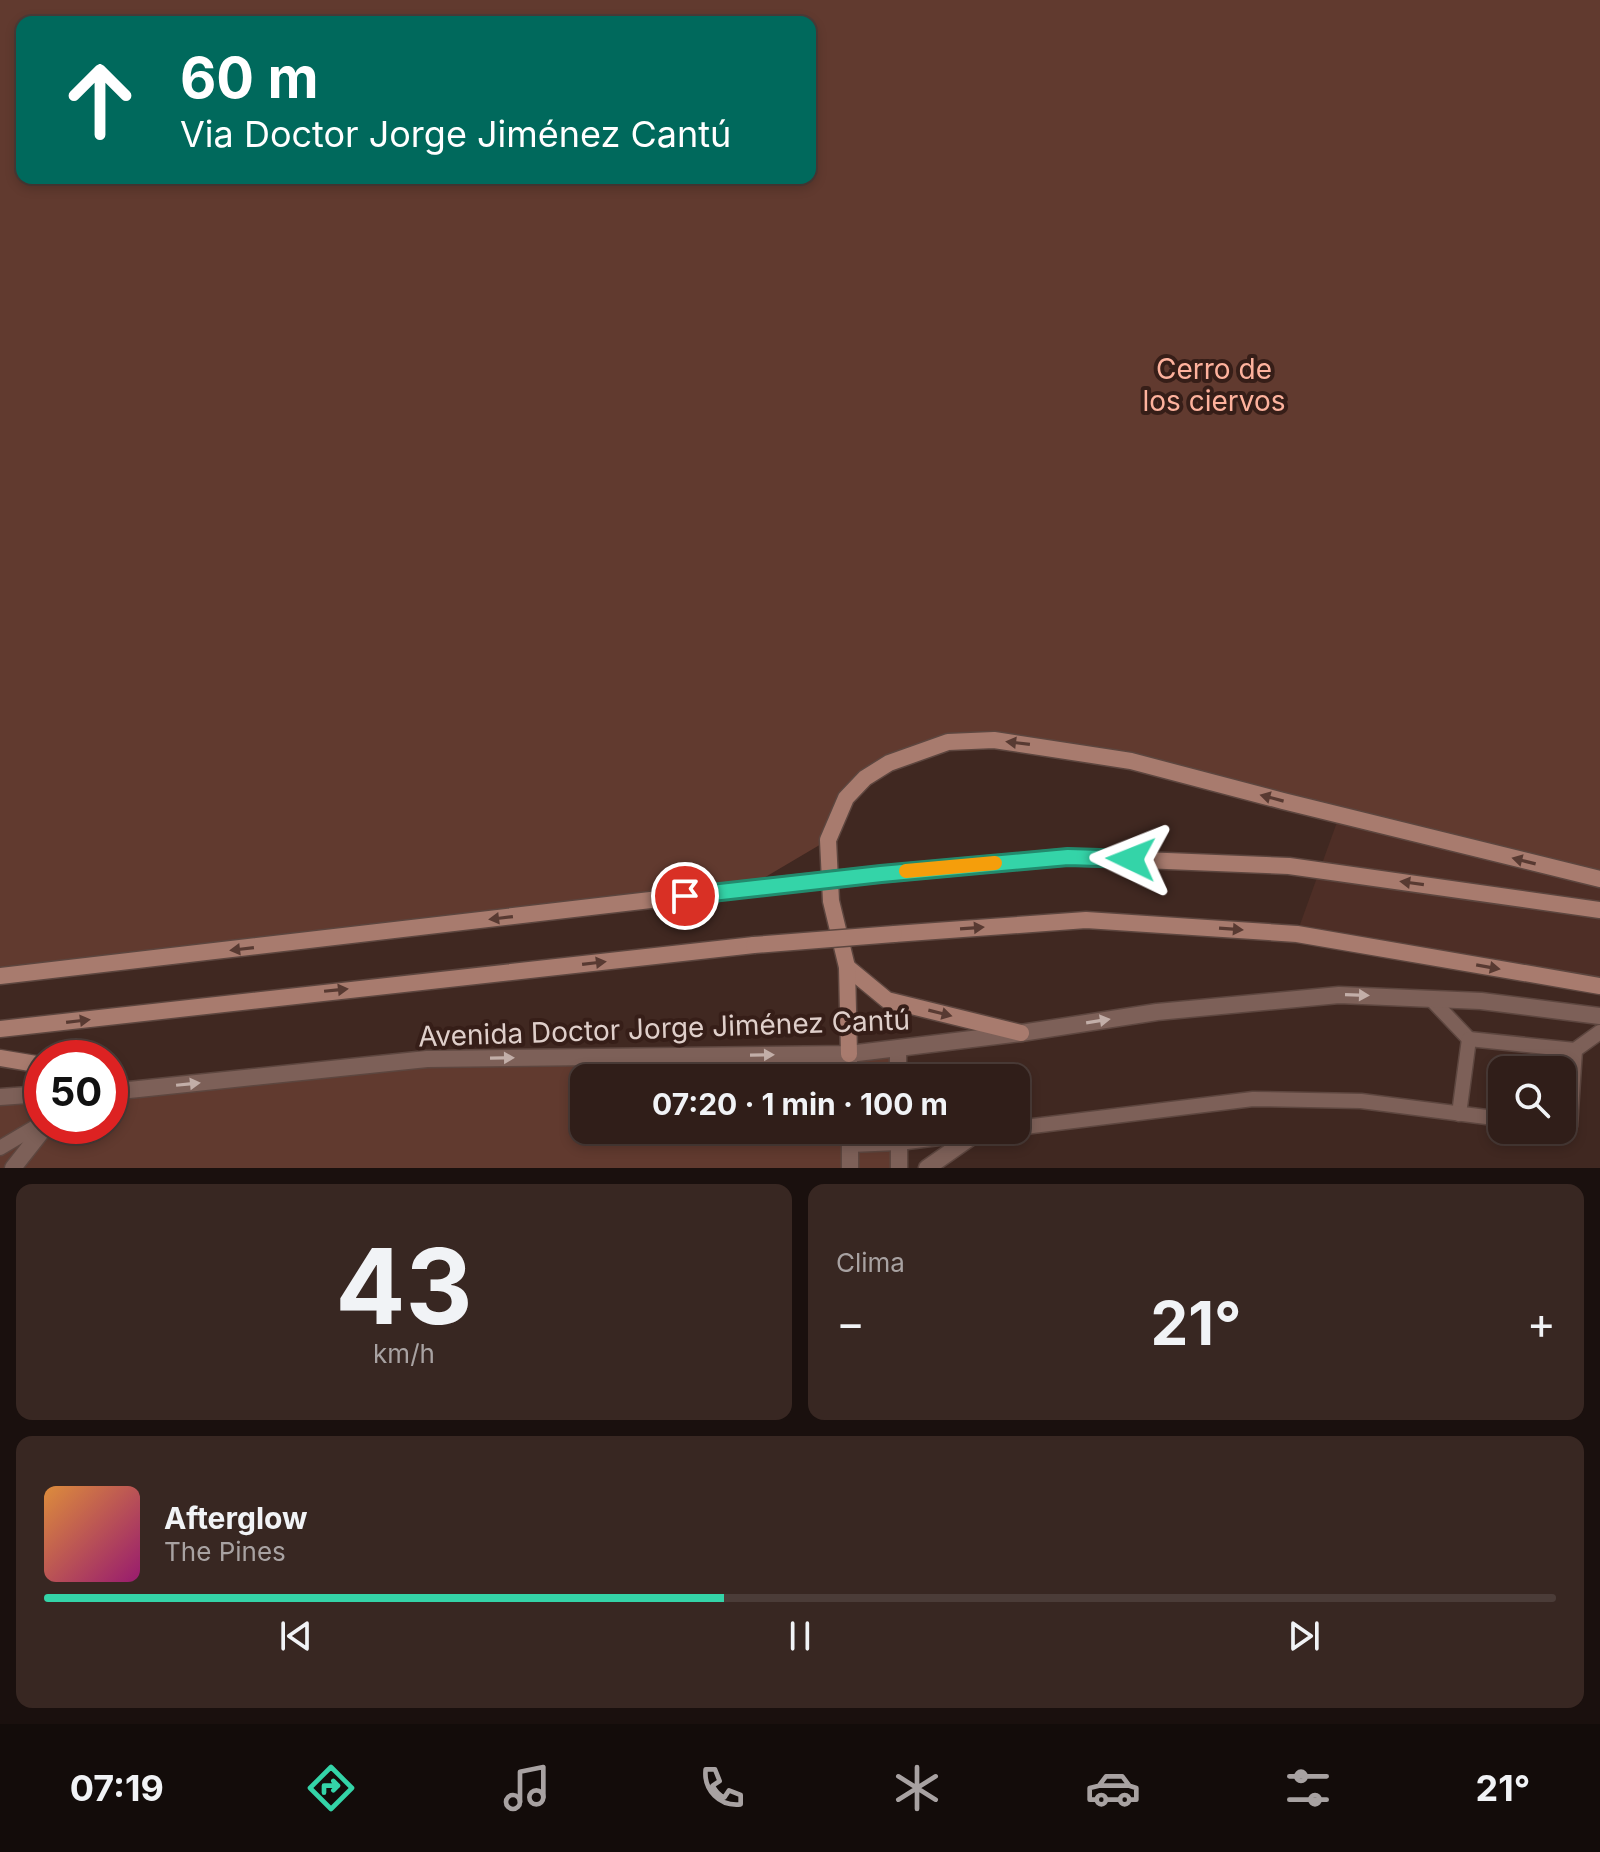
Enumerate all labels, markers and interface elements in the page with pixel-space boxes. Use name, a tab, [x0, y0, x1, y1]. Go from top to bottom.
text: 60 m	[180, 44, 319, 112]
icon: ahead	[48, 48, 152, 152]
text: Via Doctor Jorge Jiménez Cantú	[180, 112, 731, 156]
park label: Cerro de los ciervos	[1142, 352, 1286, 418]
one-way arrow	[1005, 736, 1030, 749]
one-way arrow	[1259, 792, 1284, 804]
position arrow	[1089, 817, 1173, 901]
one-way arrow	[1512, 854, 1537, 866]
pin	[651, 862, 719, 930]
icon: arrive	[663, 874, 707, 918]
one-way arrow	[1399, 876, 1424, 889]
one-way arrow	[488, 912, 513, 925]
one-way arrow	[960, 921, 985, 934]
one-way arrow	[1219, 923, 1244, 936]
one-way arrow	[230, 943, 255, 956]
one-way arrow	[582, 957, 607, 970]
one-way arrow	[1476, 961, 1501, 973]
one-way arrow	[324, 983, 349, 996]
one-way arrow	[1345, 989, 1370, 1002]
street label: Avenida Doctor Jorge Jiménez Cantú	[417, 1002, 911, 1054]
one-way arrow	[928, 1007, 953, 1020]
one-way arrow	[65, 1014, 90, 1027]
one-way arrow	[1086, 1014, 1111, 1027]
speed limit sign: 50	[24, 1040, 128, 1144]
one-way arrow	[750, 1049, 775, 1061]
one-way arrow	[490, 1052, 515, 1064]
map controls	[1488, 1056, 1576, 1144]
button: search	[1488, 1056, 1576, 1144]
one-way arrow	[175, 1078, 200, 1091]
text: 07:20 · 1 min · 100 m	[652, 1086, 948, 1122]
text: 43	[335, 1223, 473, 1349]
text: Clima	[836, 1247, 905, 1278]
text: 21°	[1150, 1287, 1242, 1359]
text: −	[836, 1296, 865, 1350]
text: +	[1527, 1296, 1556, 1350]
text: km/h	[373, 1338, 435, 1369]
text: Afterglow	[164, 1500, 308, 1536]
text: The Pines	[164, 1536, 286, 1567]
icon: previous	[274, 1614, 318, 1658]
icon: pause	[778, 1614, 822, 1658]
icon: next	[1282, 1614, 1326, 1658]
icon: directions	[303, 1760, 359, 1816]
icon: music	[499, 1760, 555, 1816]
icon: phone	[694, 1760, 750, 1816]
icon: climate	[889, 1760, 945, 1816]
icon: car	[1085, 1760, 1141, 1816]
icon: filters	[1280, 1760, 1336, 1816]
text: 07:19	[70, 1766, 164, 1810]
text: 21°	[1476, 1766, 1530, 1810]

